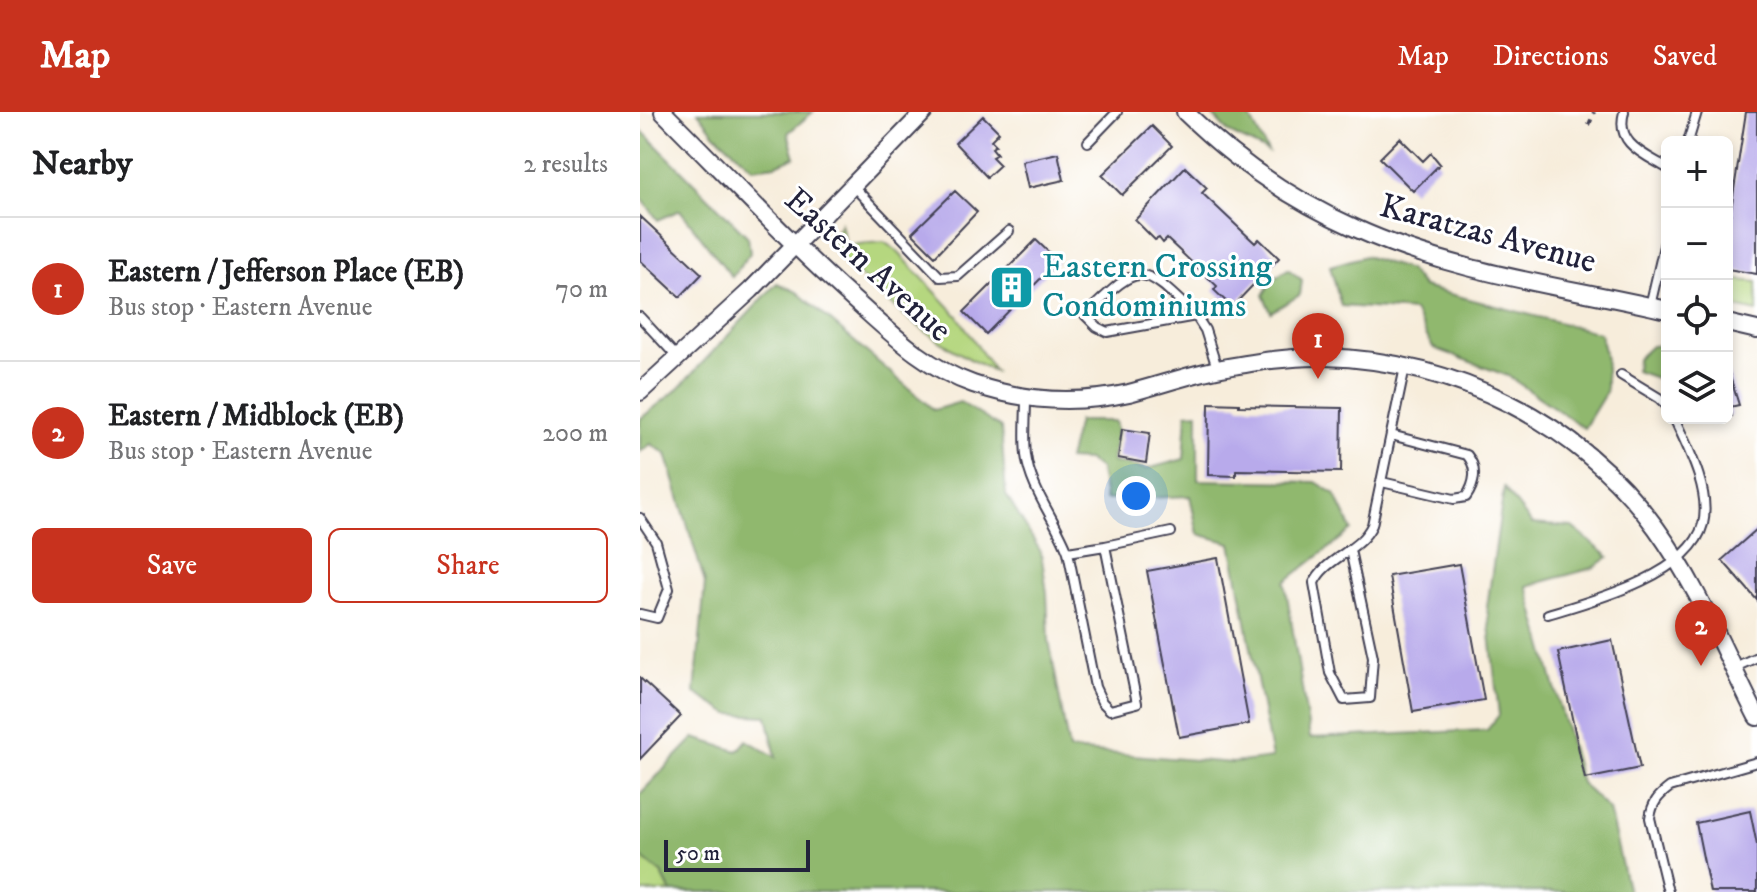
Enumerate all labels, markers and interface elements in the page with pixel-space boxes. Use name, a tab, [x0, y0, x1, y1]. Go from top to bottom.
text: Map	[40, 32, 110, 80]
text: Map	[1397, 39, 1449, 74]
text: Directions	[1493, 39, 1609, 74]
text: Saved	[1653, 39, 1717, 74]
map controls	[1661, 136, 1733, 424]
button: +	[1661, 136, 1733, 208]
text: Nearby	[32, 143, 133, 185]
text: 2 results	[523, 148, 608, 181]
street label: Eastern Avenue	[776, 179, 960, 351]
street label: Karatzas Avenue	[1375, 185, 1601, 283]
button: −	[1661, 208, 1733, 280]
place label: Eastern Crossing Condominiums	[1042, 246, 1272, 327]
text: Eastern / Jefferson Place (EB)	[108, 254, 464, 291]
building icon: Eastern Crossing Condominiums	[987, 263, 1035, 311]
text: 1	[53, 273, 63, 306]
text: 70 m	[555, 273, 608, 306]
button: locate	[1661, 280, 1733, 352]
text: Bus stop · Eastern Avenue	[108, 291, 372, 324]
pin: 1	[1292, 313, 1344, 379]
button: layers	[1661, 352, 1733, 424]
text: Eastern / Midblock (EB)	[108, 398, 404, 435]
text: 2	[52, 417, 64, 450]
text: 200 m	[542, 417, 608, 450]
text: Bus stop · Eastern Avenue	[108, 435, 372, 468]
your location	[1116, 476, 1156, 516]
button: Save	[32, 528, 312, 603]
button: Share	[328, 528, 608, 603]
pin: 2	[1675, 600, 1727, 666]
scale bar	[664, 836, 810, 872]
text: 50 m	[676, 840, 720, 867]

